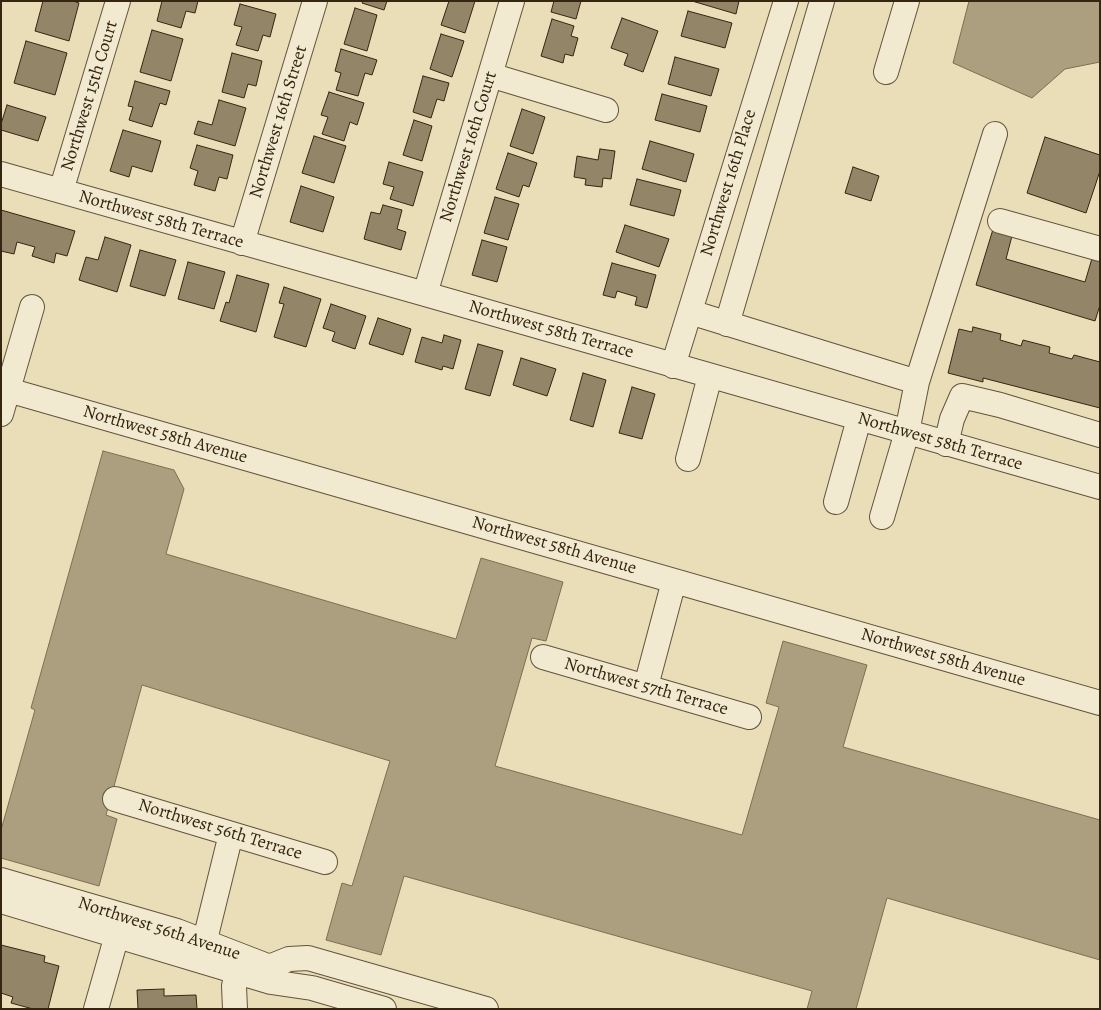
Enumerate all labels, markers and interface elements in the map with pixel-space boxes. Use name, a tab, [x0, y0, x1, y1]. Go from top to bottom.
street label: Northwest 15th Court	[57, 18, 123, 174]
street label: Northwest 16th Street	[245, 43, 313, 201]
street label: Northwest 16th Court	[436, 69, 502, 225]
street label: Northwest 16th Place	[696, 107, 762, 259]
street label: Northwest 58th Terrace	[76, 186, 246, 254]
street label: Northwest 58th Terrace	[466, 296, 636, 364]
street label: Northwest 58th Avenue	[80, 401, 250, 469]
street label: Northwest 58th Terrace	[855, 408, 1025, 476]
street label: Northwest 58th Avenue	[469, 512, 639, 580]
street label: Northwest 58th Avenue	[858, 624, 1028, 692]
street label: Northwest 57th Terrace	[562, 653, 730, 721]
street label: Northwest 56th Terrace	[135, 795, 305, 865]
street label: Northwest 56th Avenue	[75, 893, 243, 965]

